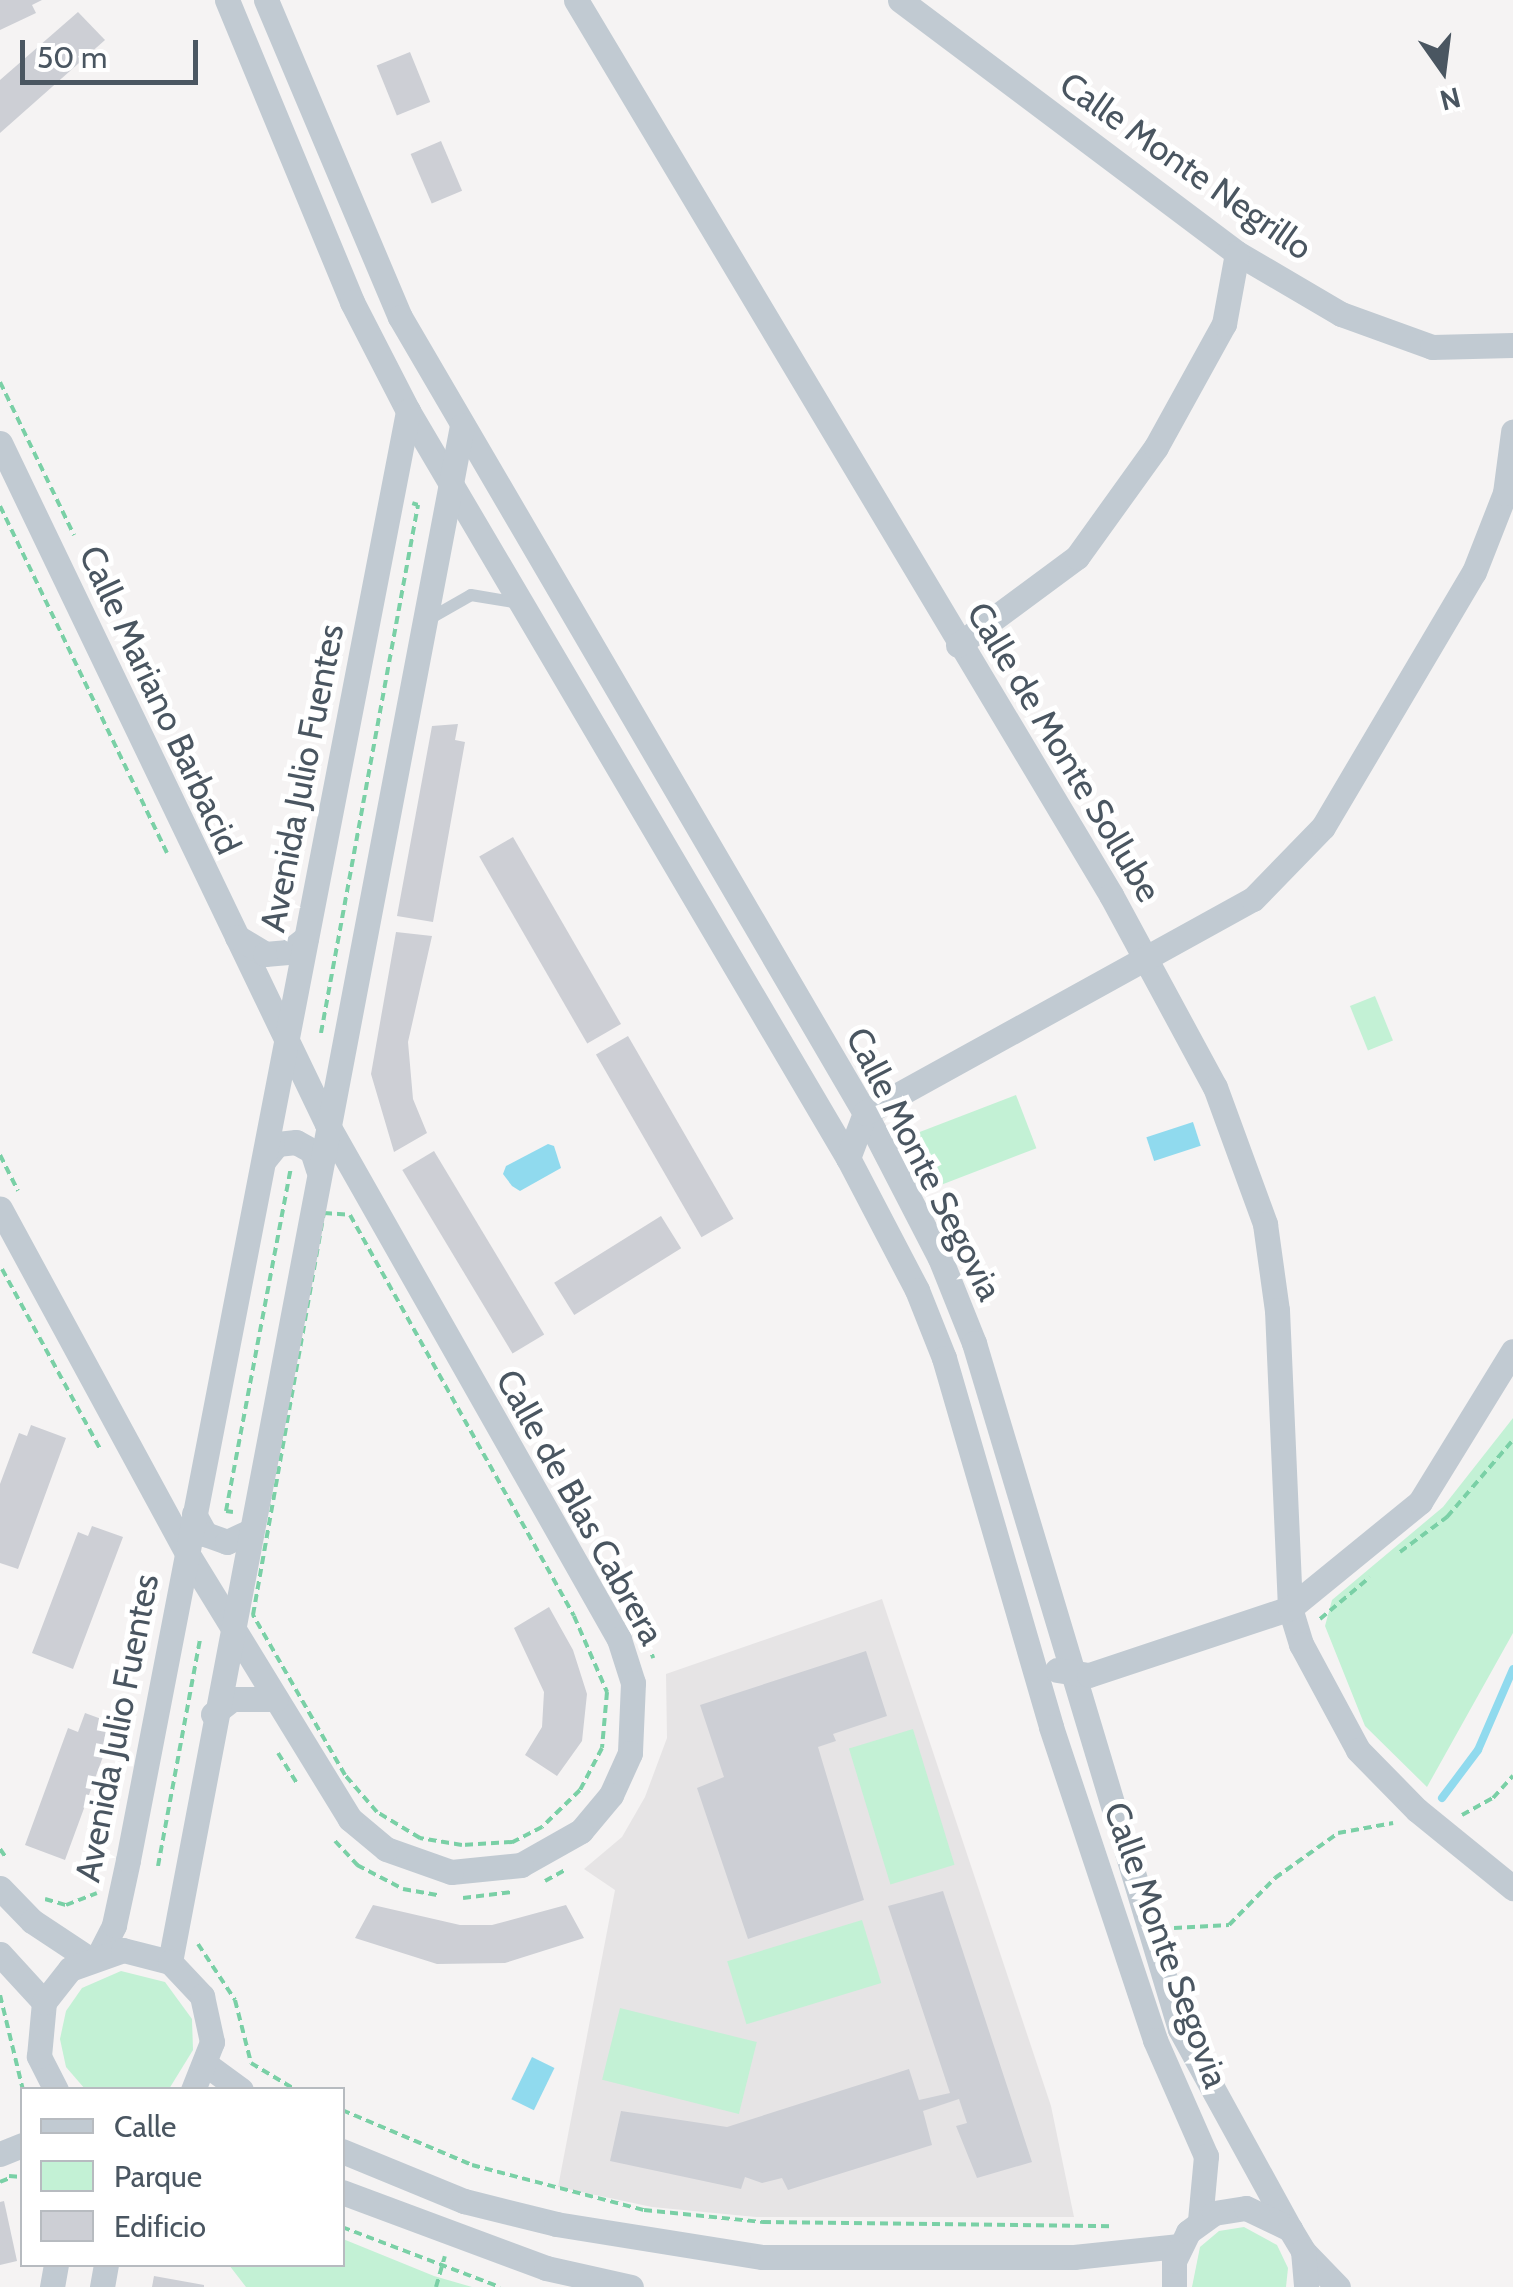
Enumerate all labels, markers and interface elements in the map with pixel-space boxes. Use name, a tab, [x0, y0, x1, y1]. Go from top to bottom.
scale bar	[25, 20, 202, 82]
north arrow	[1393, 20, 1493, 120]
text: 50 m	[37, 39, 107, 76]
street label: Calle Monte Negrillo	[1052, 63, 1320, 269]
text: N	[1437, 80, 1464, 118]
street label: Calle Mariano Barbacid	[70, 539, 250, 861]
street label: Calle de Monte Sollube	[958, 595, 1170, 909]
street label: Avenida Julio Fuentes	[252, 621, 352, 935]
street label: Calle Monte Segovia	[837, 1021, 1011, 1307]
street label: Calle de Blas Cabrera	[487, 1362, 673, 1652]
street label: Avenida Julio Fuentes	[67, 1571, 167, 1885]
street label: Calle Monte Segovia	[1095, 1797, 1237, 2093]
legend	[20, 2087, 345, 2267]
text: Calle	[114, 2108, 176, 2145]
text: Parque	[114, 2158, 202, 2195]
text: Edificio	[114, 2208, 206, 2245]

